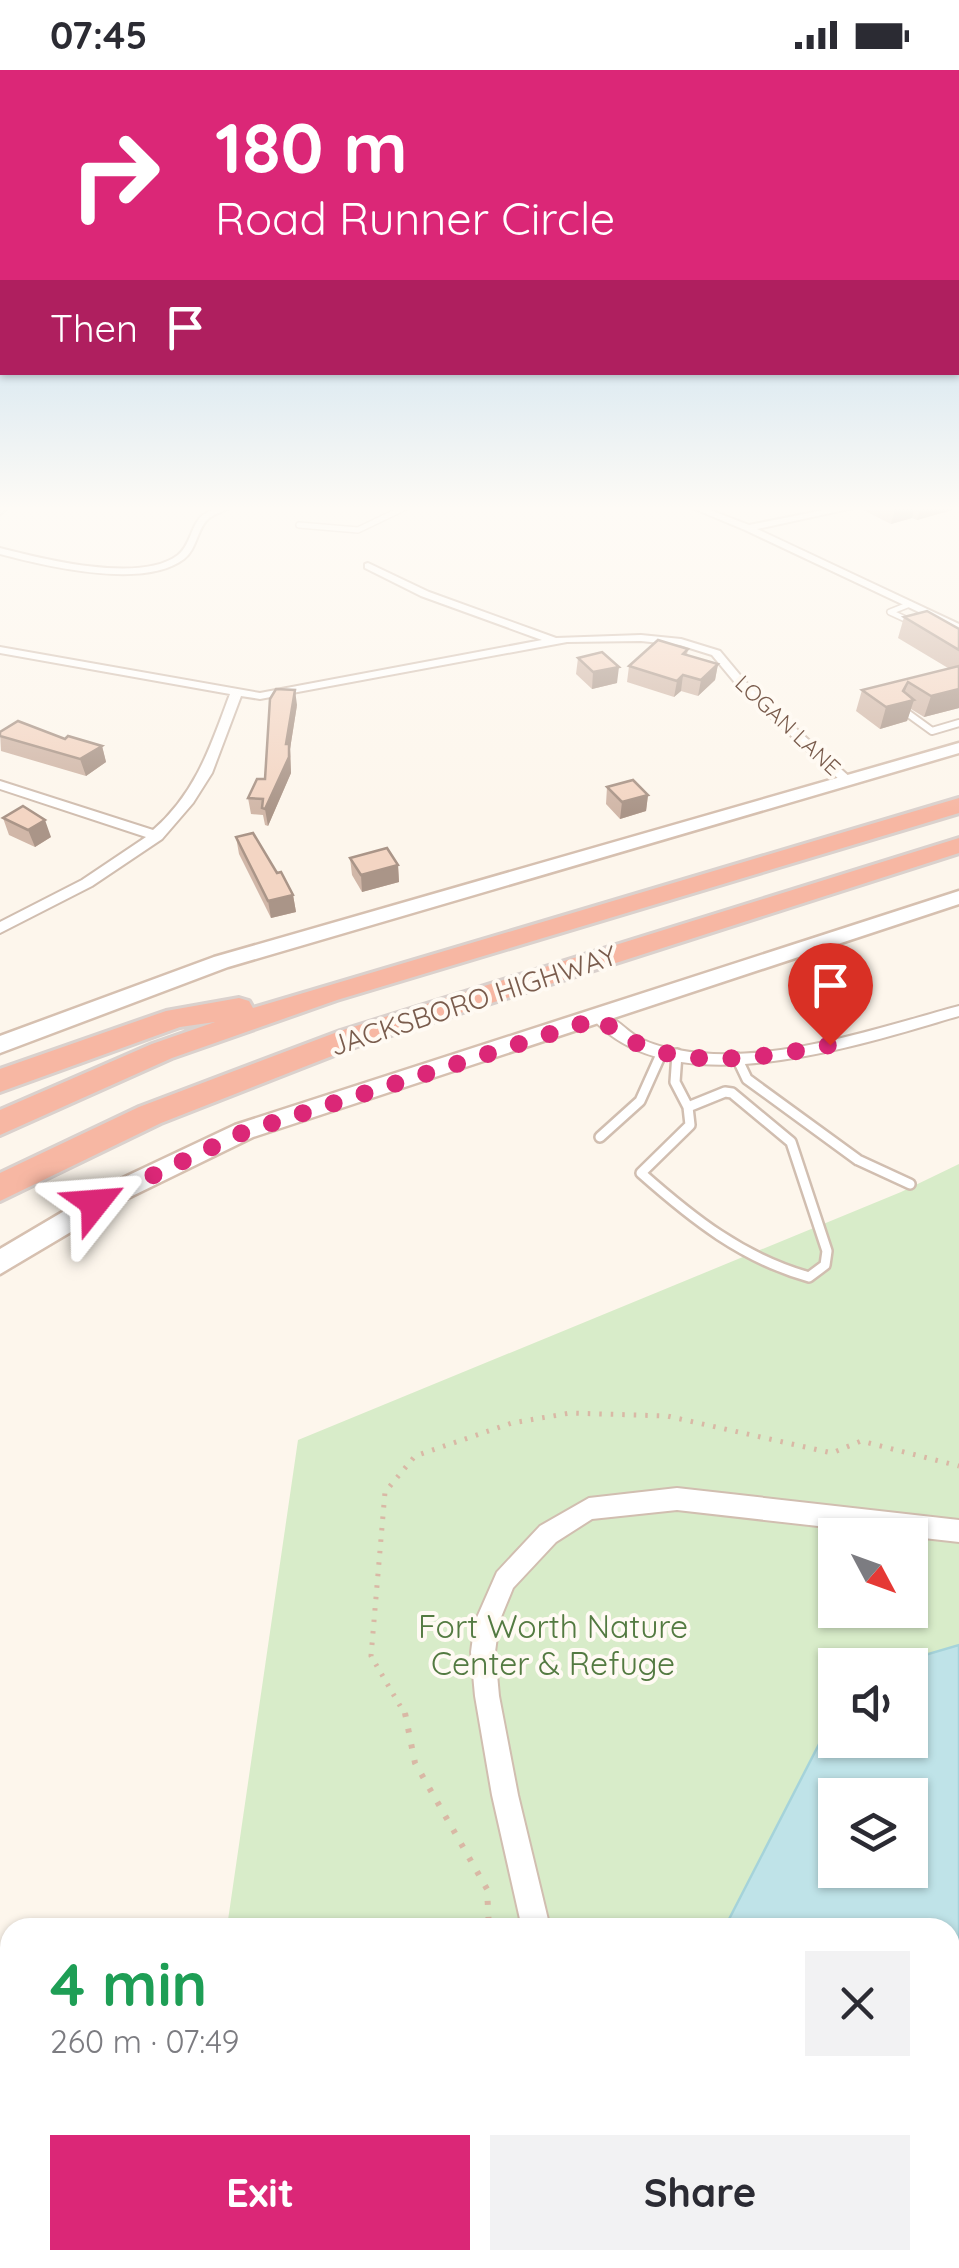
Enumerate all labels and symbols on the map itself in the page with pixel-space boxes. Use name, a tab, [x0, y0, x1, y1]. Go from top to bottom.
street label: LOGAN LANE	[729, 669, 847, 781]
street label: JACKSBORO HIGHWAY	[325, 937, 621, 1063]
pin	[788, 943, 873, 1046]
position arrow	[43, 1151, 147, 1255]
north arrow	[818, 1518, 928, 1628]
park label: Fort Worth Nature Center & Refuge	[418, 1606, 688, 1683]

